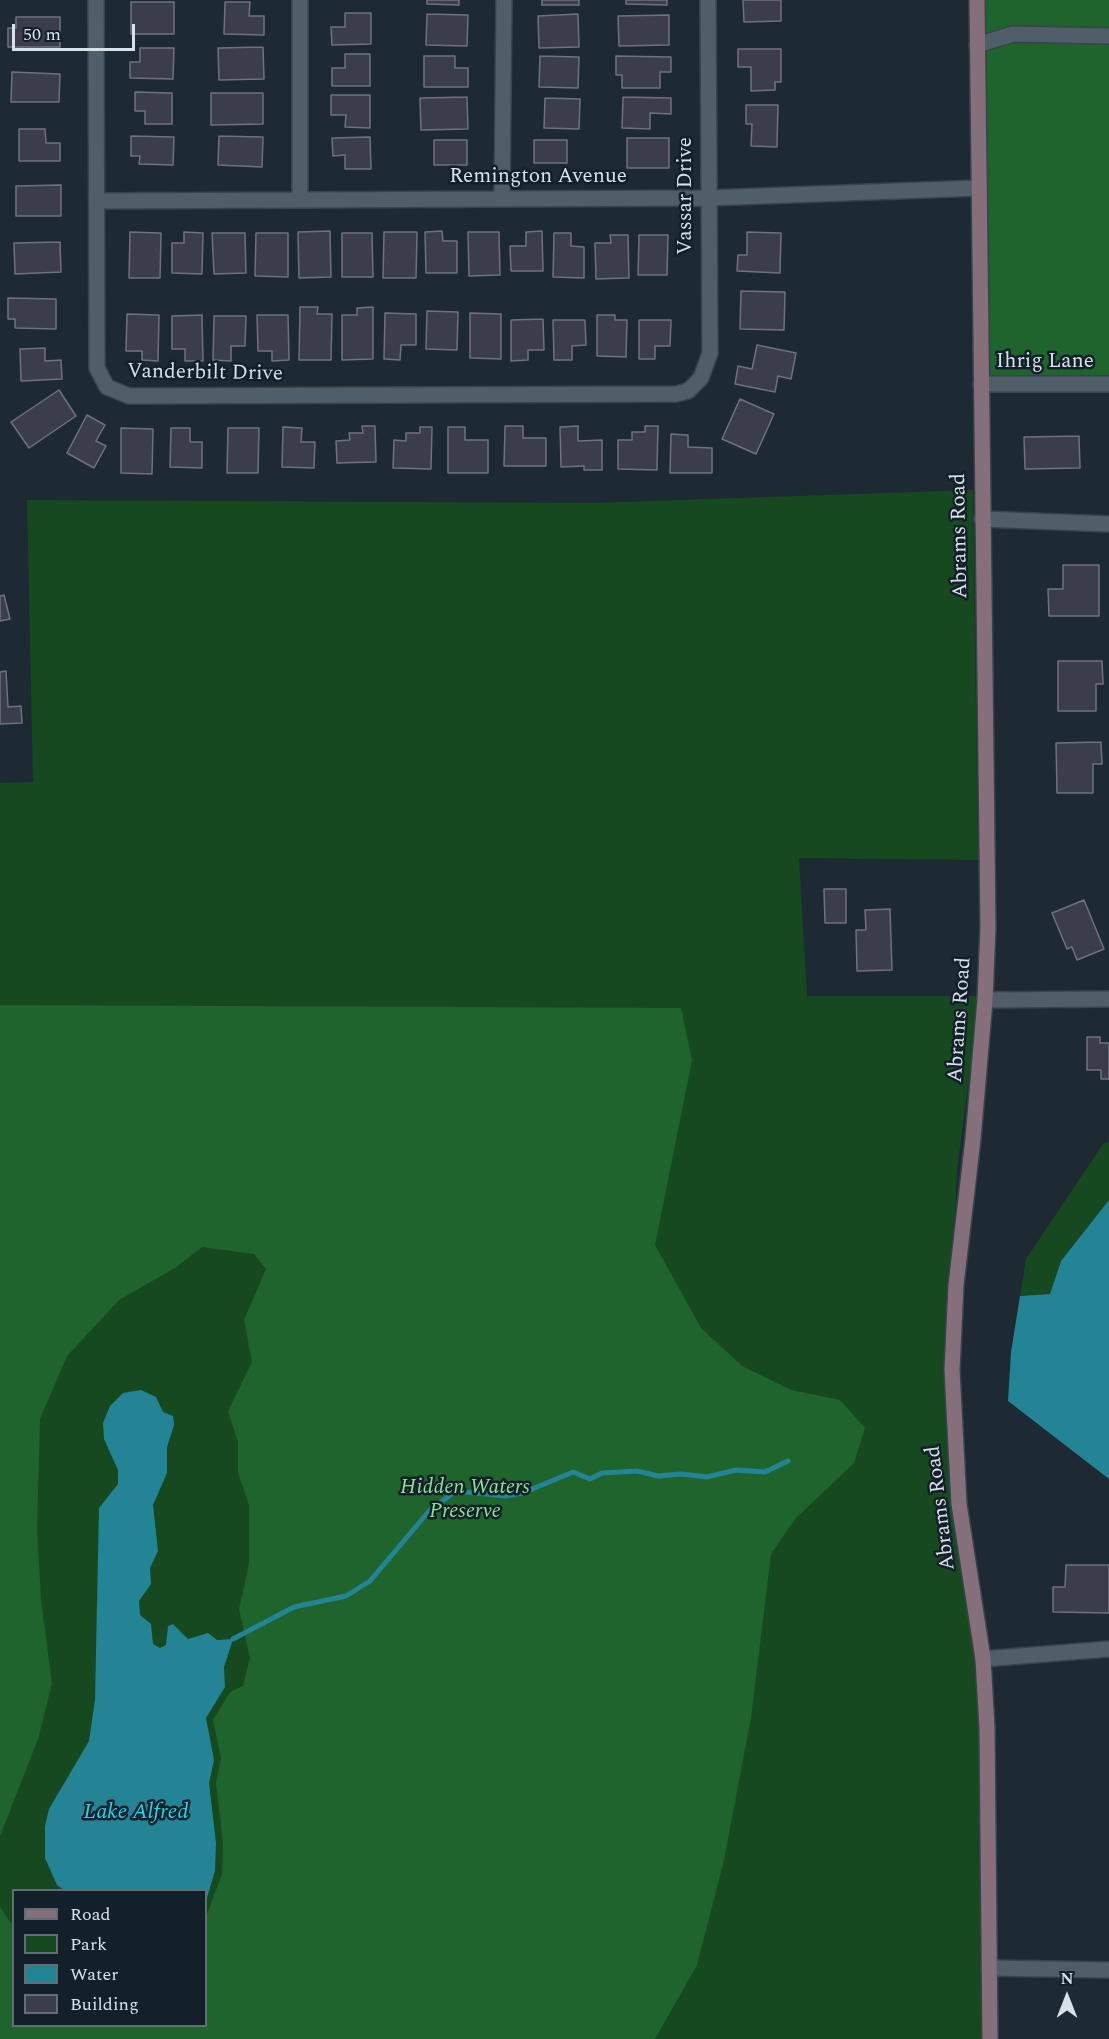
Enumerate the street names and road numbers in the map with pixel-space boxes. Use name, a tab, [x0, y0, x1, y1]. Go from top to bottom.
street label: Vassar Drive	[674, 137, 700, 255]
street label: Remington Avenue	[449, 165, 627, 191]
street label: Ihrig Lane	[996, 350, 1094, 376]
street label: Vanderbilt Drive	[127, 360, 283, 388]
street label: Abrams Road	[947, 473, 975, 599]
street label: Abrams Road	[944, 956, 978, 1084]
street label: Abrams Road	[922, 1444, 962, 1572]

